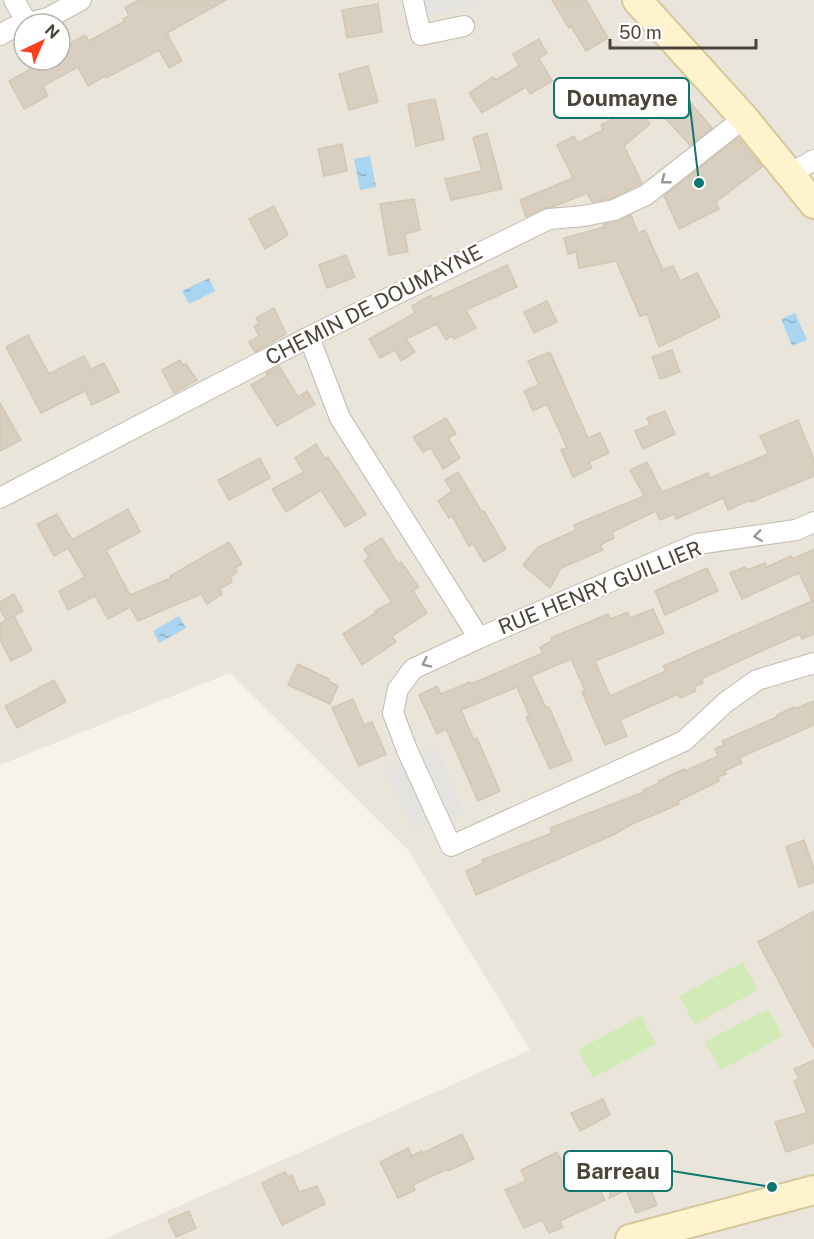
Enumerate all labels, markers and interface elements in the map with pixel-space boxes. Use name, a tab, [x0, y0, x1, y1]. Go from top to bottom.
north arrow	[12, 12, 72, 72]
scale bar	[610, 12, 756, 50]
text: N	[41, 20, 63, 43]
text: 50 m	[619, 22, 662, 43]
callout: Doumayne	[554, 78, 689, 118]
text: Doumayne	[566, 85, 678, 111]
one-way arrow	[661, 173, 672, 184]
street label: CHEMIN DE DOUMAYNE	[261, 239, 486, 370]
one-way arrow	[753, 529, 762, 541]
street label: RUE HENRY GUILLIER	[495, 535, 705, 640]
one-way arrow	[421, 655, 432, 667]
callout: Barreau	[564, 1151, 672, 1191]
text: Barreau	[576, 1158, 660, 1184]

